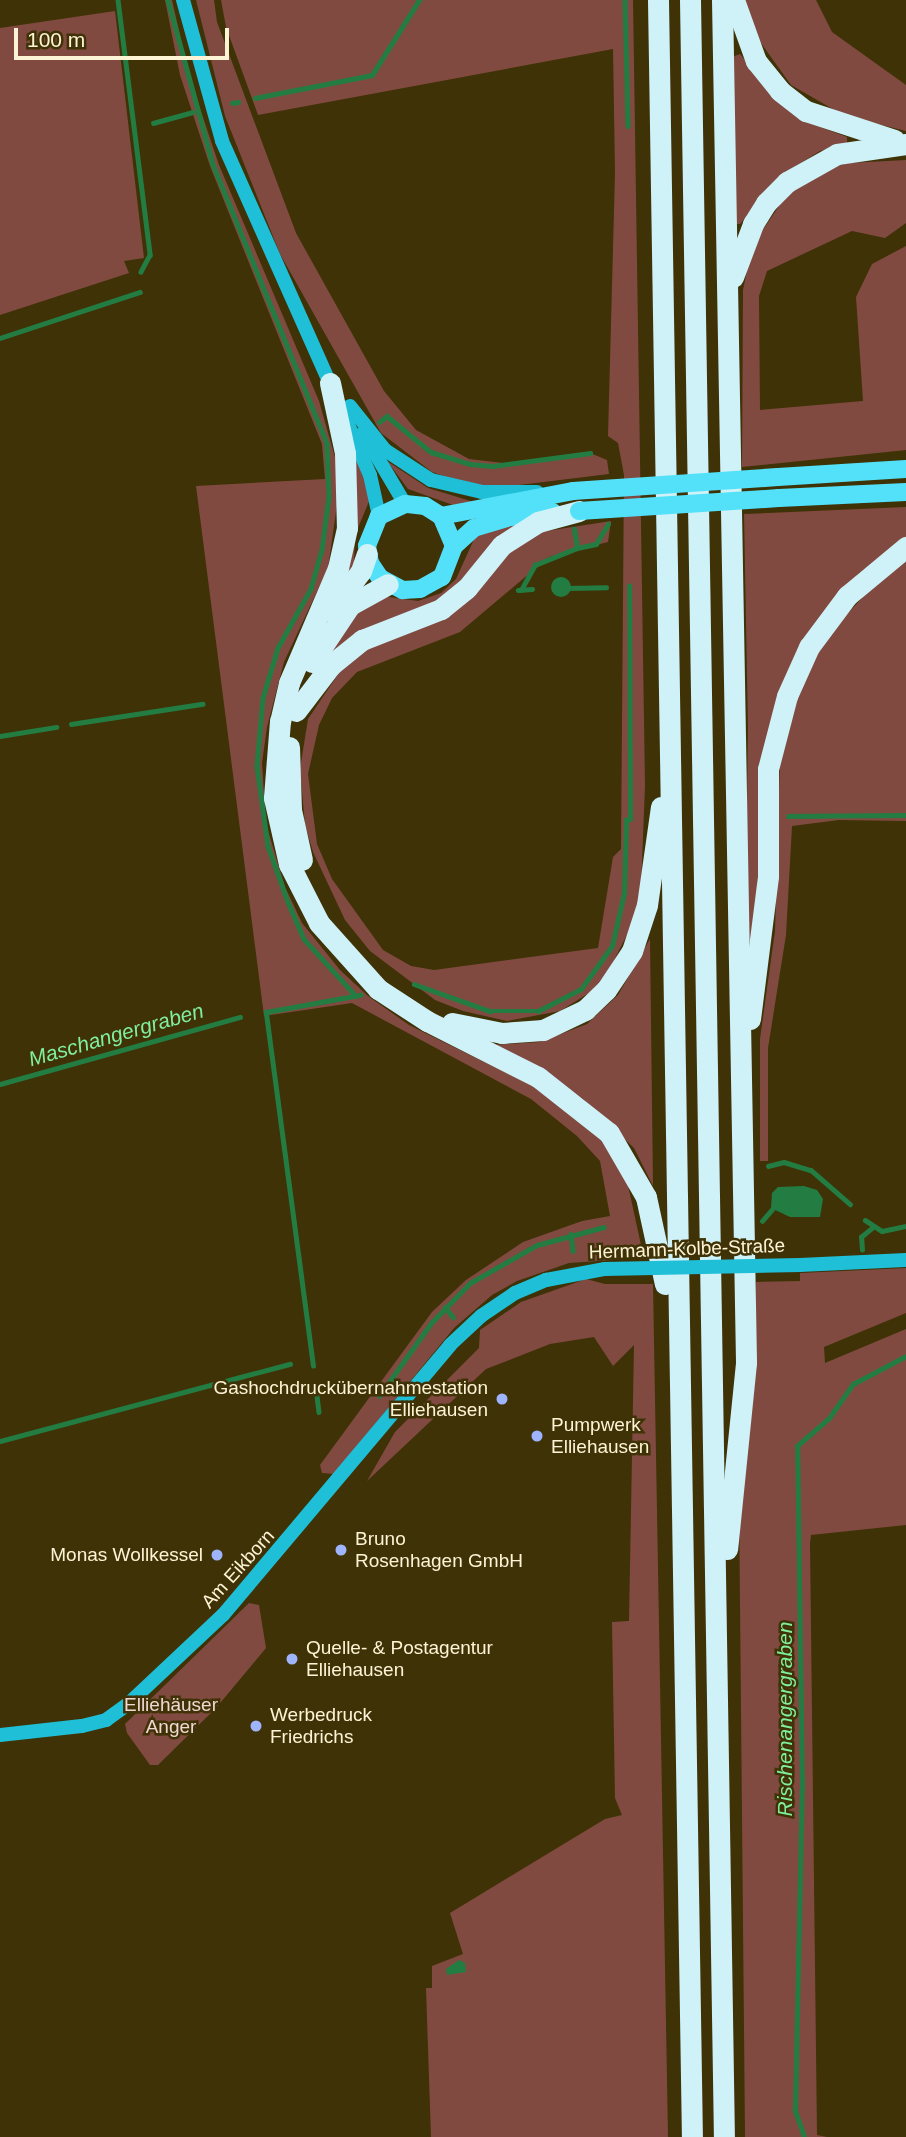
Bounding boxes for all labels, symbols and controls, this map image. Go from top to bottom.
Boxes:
scale bar [18,14,233,58]
text: 100 m [27,28,85,51]
water label: Maschangergraben [26,998,206,1072]
street label: Hermann-Kolbe-Straße [588,1234,786,1264]
place label: Gashochdruckübernahmestation Elliehausen [213,1377,488,1421]
marker: Gashochdruckübernahmestation Elliehausen [494,1391,510,1407]
place label: Pumpwerk Elliehausen [551,1414,649,1458]
marker: Pumpwerk Elliehausen [529,1428,545,1444]
street label: Am Eikborn [197,1525,279,1613]
place label: Bruno Rosenhagen GmbH [355,1528,523,1572]
marker: Bruno Rosenhagen GmbH [333,1542,349,1558]
place label: Monas Wollkessel [50,1544,203,1566]
marker: Monas Wollkessel [209,1547,225,1563]
water label: Rischenangergraben [772,1622,798,1816]
place label: Quelle- & Postagentur Elliehausen [306,1637,493,1681]
marker: Quelle- & Postagentur Elliehausen [284,1651,300,1667]
park label: Elliehäuser Anger [124,1694,218,1738]
place label: Werbedruck Friedrichs [270,1704,372,1748]
marker: Werbedruck Friedrichs [248,1718,264,1734]

